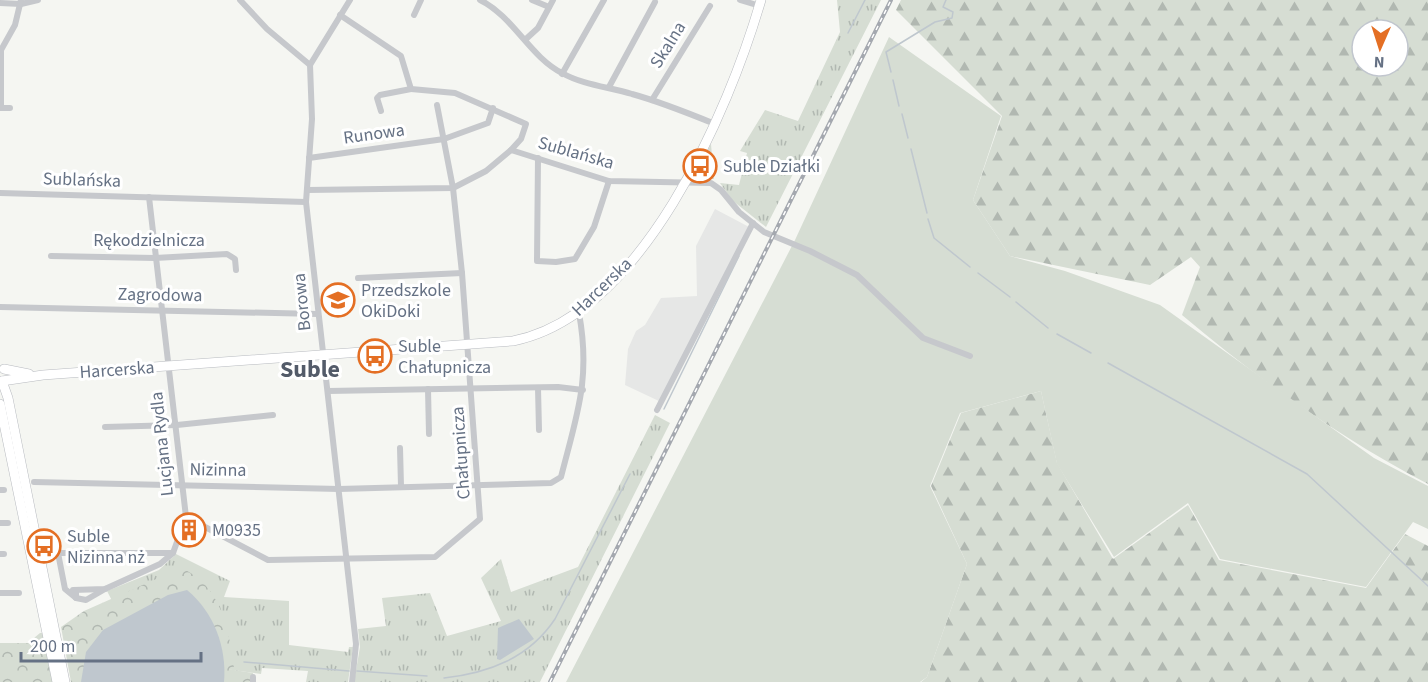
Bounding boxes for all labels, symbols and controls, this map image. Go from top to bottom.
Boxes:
street label: Skalna [644,17,692,73]
north arrow [1350,18,1410,78]
text: N [1373,51,1385,73]
street label: Runowa [342,117,406,151]
street label: Sublańska [535,130,617,176]
bus stop icon: Suble Działki [682,148,718,184]
place label: Suble Działki [723,154,820,179]
street label: Sublańska [42,166,122,194]
street label: Rękodzielnicza [93,228,205,253]
street label: Harcerska [566,252,638,322]
street label: Borowa [287,272,317,332]
place label: Przedszkole OkiDoki [361,278,451,324]
street label: Zagrodowa [117,282,203,308]
school or university icon: Przedszkole OkiDoki [320,282,356,318]
place label: Suble Chałupnicza [398,334,491,380]
bus stop icon: Suble Chałupnicza [357,338,393,374]
district label: Suble [280,352,340,387]
street label: Harcerska [79,355,155,385]
street label: Lucjana Rydla [144,391,180,497]
street label: Chałupnicza [445,406,477,500]
street label: Nizinna [189,457,247,483]
building icon: M0935 [171,512,207,548]
place label: M0935 [212,518,261,543]
place label: Suble Nizinna nż [67,524,145,570]
bus stop icon: Suble Nizinna nż [26,528,62,564]
scale bar [21,625,201,663]
text: 200 m [30,634,75,659]

